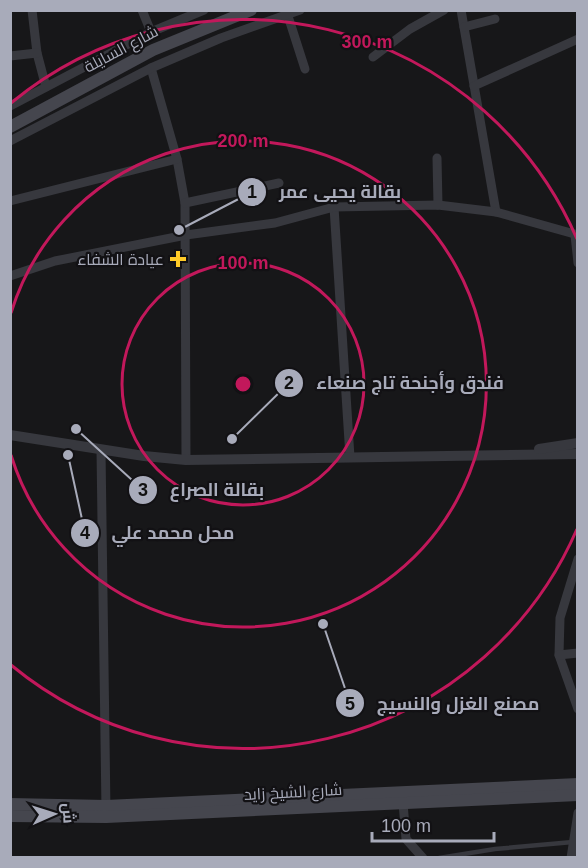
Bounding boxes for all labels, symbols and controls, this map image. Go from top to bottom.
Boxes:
street label: شارع السايلة [81,22,162,78]
text: 300 m [341,32,393,52]
text: 200 m [217,131,269,151]
callout: بقالة يحيى عمر [237,174,413,210]
text: 1 [247,182,257,202]
text: بقالة يحيى عمر [278,182,401,203]
marker: عيادة الشفاء [169,250,187,268]
place label: عيادة الشفاء [77,251,164,269]
text: 100 m [217,253,269,273]
callout: فندق وأجنحة تاج صنعاء [274,365,516,401]
text: فندق وأجنحة تاج صنعاء [316,370,504,395]
text: 2 [284,373,294,393]
centre of rings [233,374,253,394]
callout: بقالة الصراع [128,472,276,508]
text: 3 [138,480,148,500]
text: بقالة الصراع [170,480,264,502]
callout: محل محمد علي [70,515,247,551]
text: 4 [80,523,90,543]
text: محل محمد علي [112,523,234,548]
callout: مصنع الغزل والنسيج [335,685,552,721]
text: 5 [345,694,355,714]
text: مصنع الغزل والنسيج [377,694,539,716]
street label: شارع الشيخ زايد [243,781,343,806]
north arrow [24,784,84,844]
text: ش [58,803,78,824]
scale bar [372,805,494,843]
text: 100 m [381,816,431,836]

